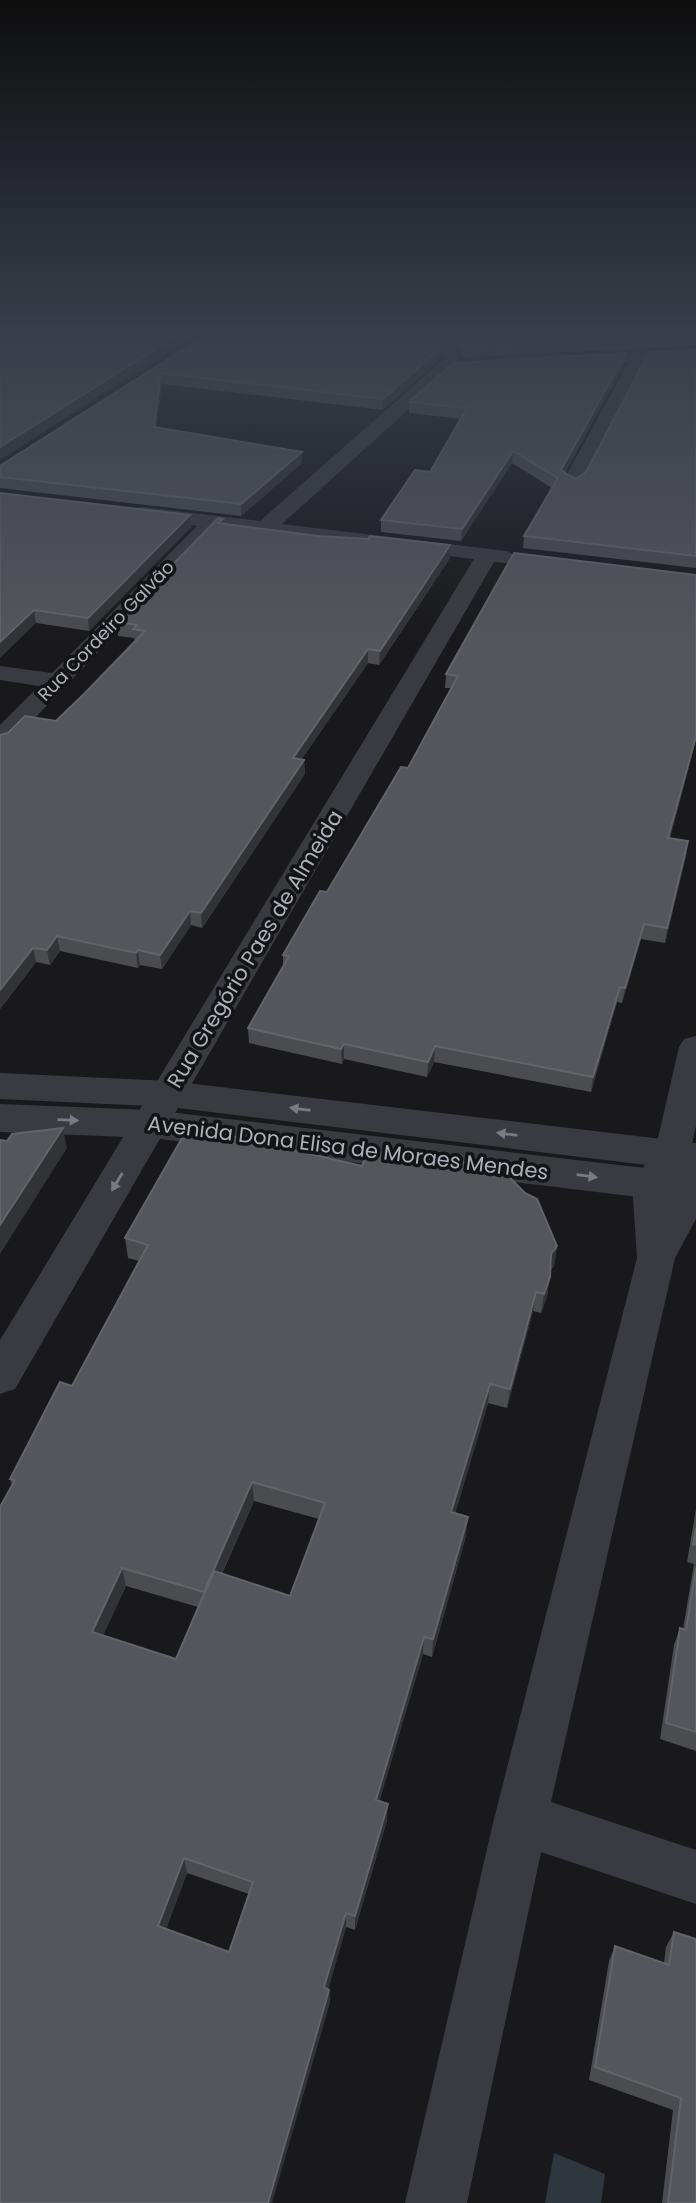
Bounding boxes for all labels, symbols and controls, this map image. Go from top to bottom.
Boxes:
street label: Rua Cordeiro Galvão [32,555,179,707]
street label: Rua Gregório Paes de Almeida [160,804,349,1093]
one-way arrow [289,1103,311,1114]
street label: Avenida Dona Elisa de Moraes Mendes [146,1109,550,1186]
one-way arrow [57,1114,79,1125]
one-way arrow [495,1129,517,1140]
one-way arrow [576,1170,598,1181]
one-way arrow [110,1173,123,1192]

